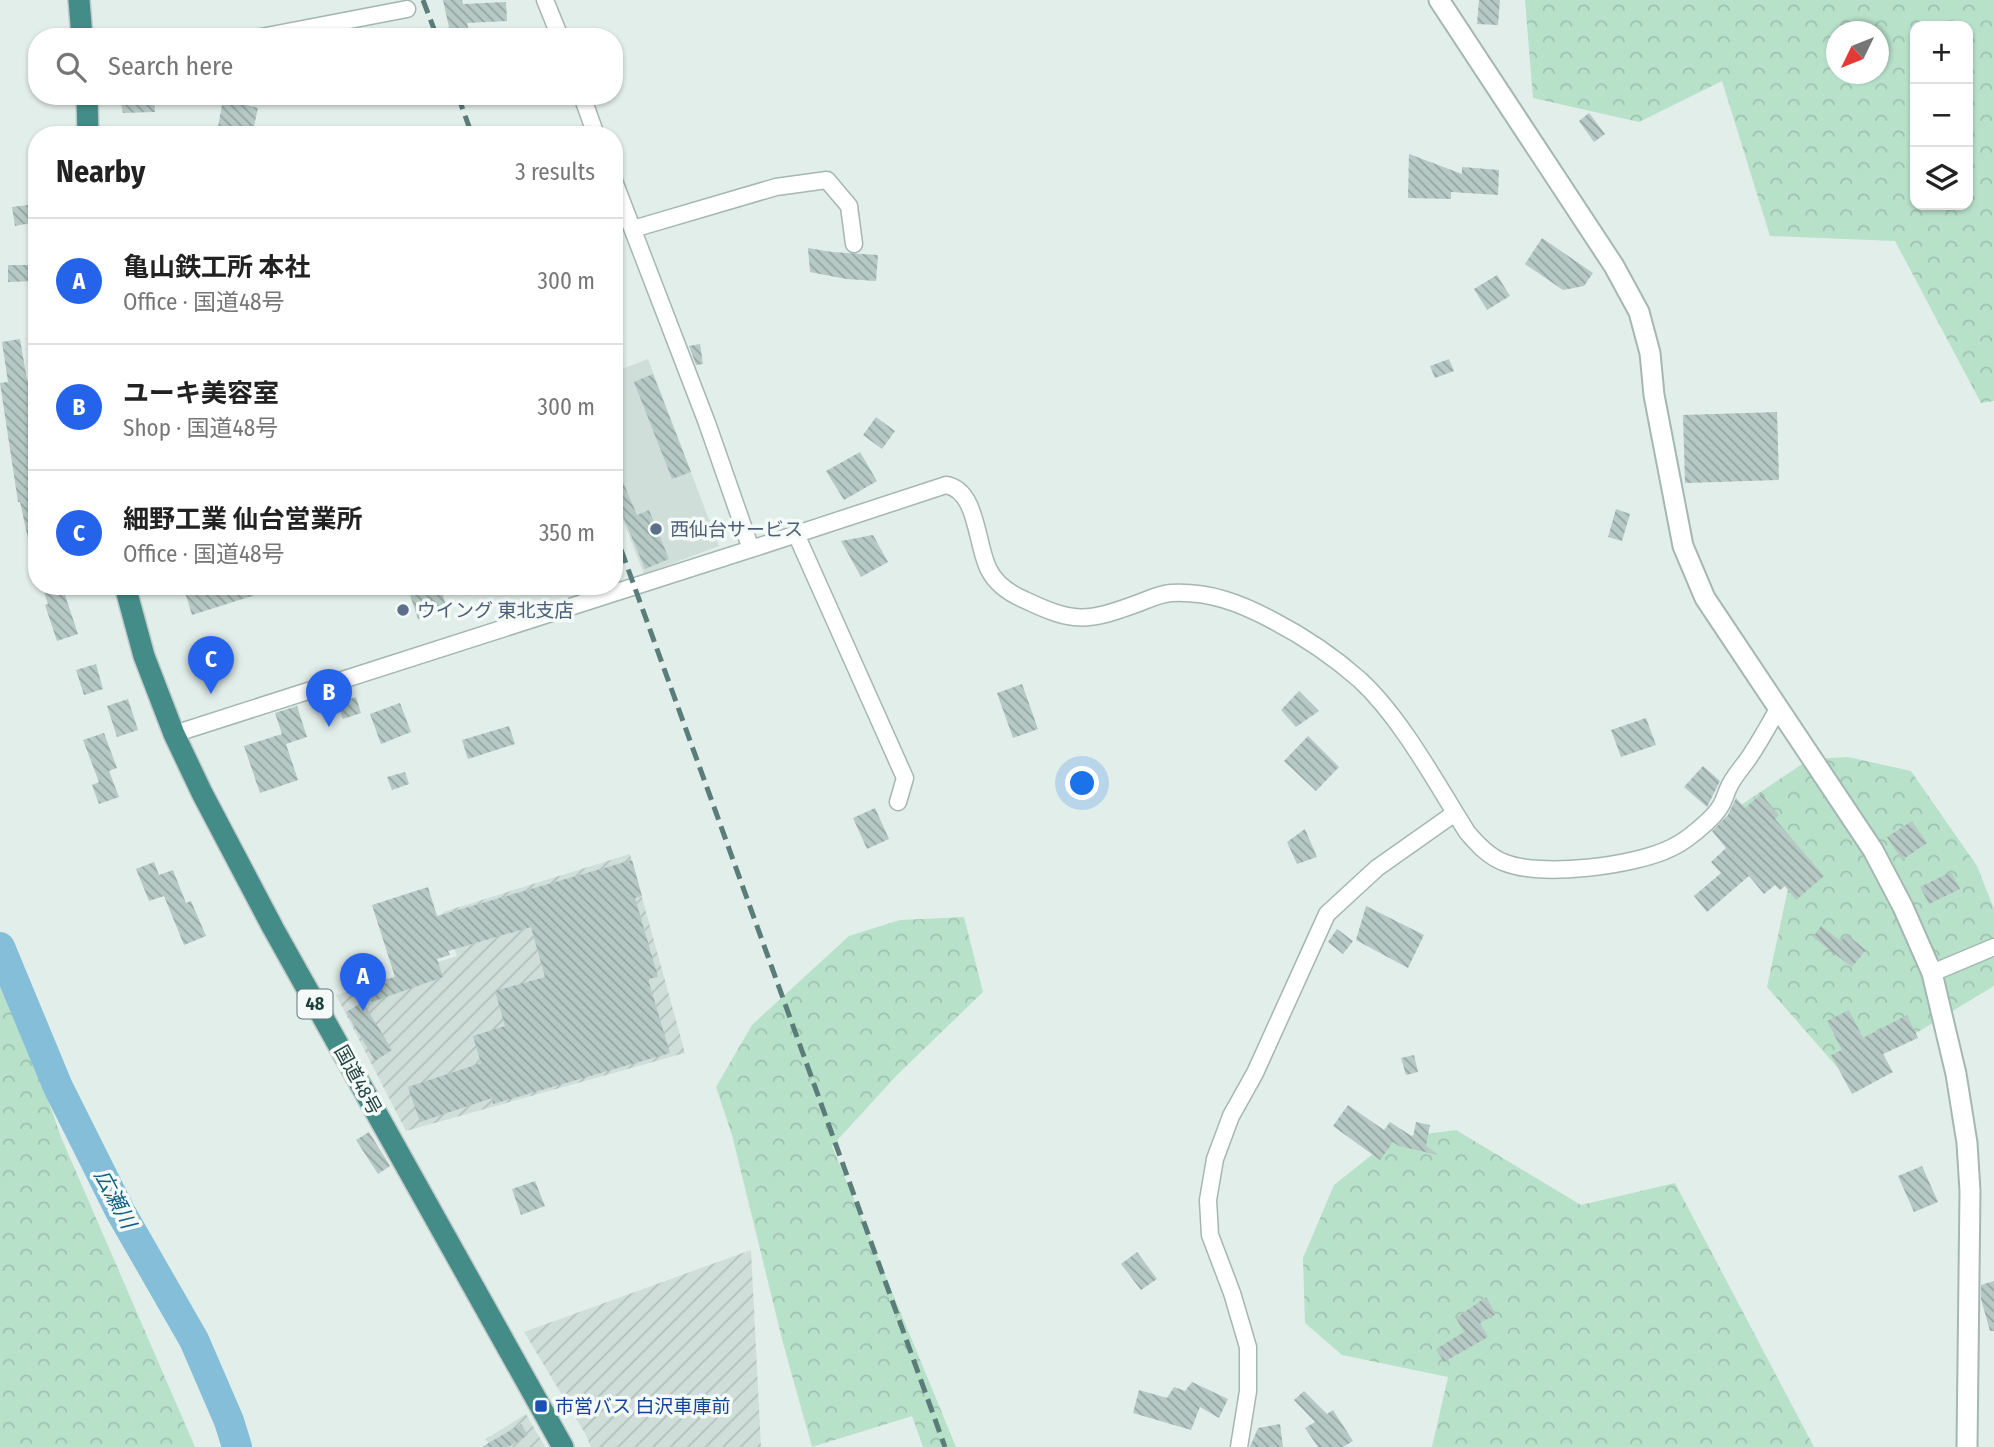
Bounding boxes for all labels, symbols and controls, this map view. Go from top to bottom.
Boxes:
north arrow [1826,21,1889,84]
map controls [1910,21,1973,210]
button: + [1910,21,1973,84]
search box [28,28,623,105]
icon: search [52,48,90,86]
text: Search here [108,51,233,82]
button: − [1910,84,1973,147]
button: layers [1910,147,1973,210]
text: Nearby [56,154,145,190]
text: 3 results [515,158,595,186]
text: 亀山鉄工所 本社 [123,252,310,283]
text: A [73,267,85,295]
text: 300 m [538,267,595,295]
text: Office · 国道48号 [123,288,285,316]
text: ユーキ美容室 [123,378,279,409]
text: B [73,393,85,421]
text: 300 m [538,393,595,421]
text: Shop · 国道48号 [123,414,278,442]
text: 細野工業 仙台営業所 [123,504,362,535]
place label: 西仙台サービス [670,518,803,541]
text: C [73,519,85,547]
text: 350 m [539,519,595,547]
marker: 西仙台サービス [648,521,664,537]
text: Office · 国道48号 [123,540,285,568]
place label: ウイング 東北支店 [417,599,573,622]
marker: ウイング 東北支店 [395,602,411,618]
pin: C [188,636,234,694]
pin: B [306,669,352,727]
your location [1065,766,1099,800]
pin: A [340,953,386,1011]
road number: 48 [298,989,332,1018]
street label: 国道48号 [330,1041,386,1119]
water label: 広瀬川 [89,1165,142,1235]
place label: 市営バス 白沢車庫前 [555,1395,730,1418]
marker: 市営バス 白沢車庫前 [533,1398,549,1414]

